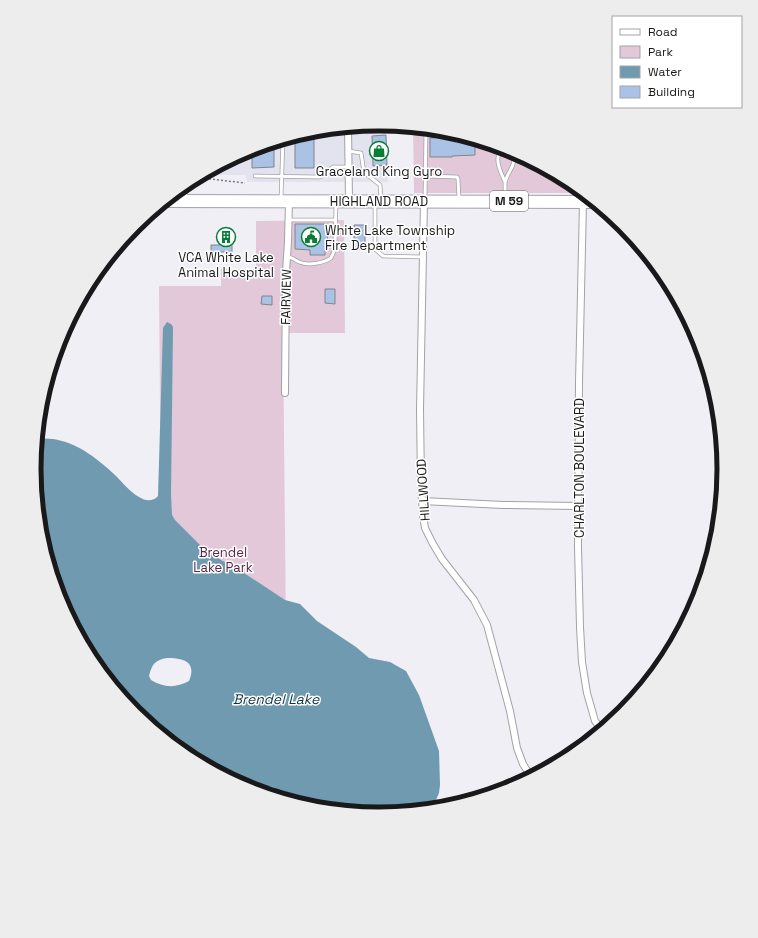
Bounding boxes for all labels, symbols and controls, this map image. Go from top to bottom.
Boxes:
legend [612,16,742,108]
text: Road [648,24,677,40]
text: Park [648,44,673,60]
text: Water [648,64,682,80]
text: Building [648,84,695,100]
shop icon: Graceland King Gyro [368,140,390,162]
place label: Graceland King Gyro [316,163,442,180]
road number: M 59 [490,191,528,211]
street label: HIGHLAND ROAD [330,193,428,210]
place label: White Lake Township Fire Department [325,222,455,254]
building icon: VCA White Lake Animal Hospital [215,226,237,248]
public building icon: White Lake Township Fire Department [300,226,322,248]
place label: VCA White Lake Animal Hospital [178,249,274,281]
street label: FAIRVIEW [277,269,295,325]
street label: CHARLTON BOULEVARD [571,398,588,538]
street label: HILLWOOD [412,458,434,522]
park label: Brendel Lake Park [193,544,253,576]
water label: Brendel Lake [233,690,320,708]

